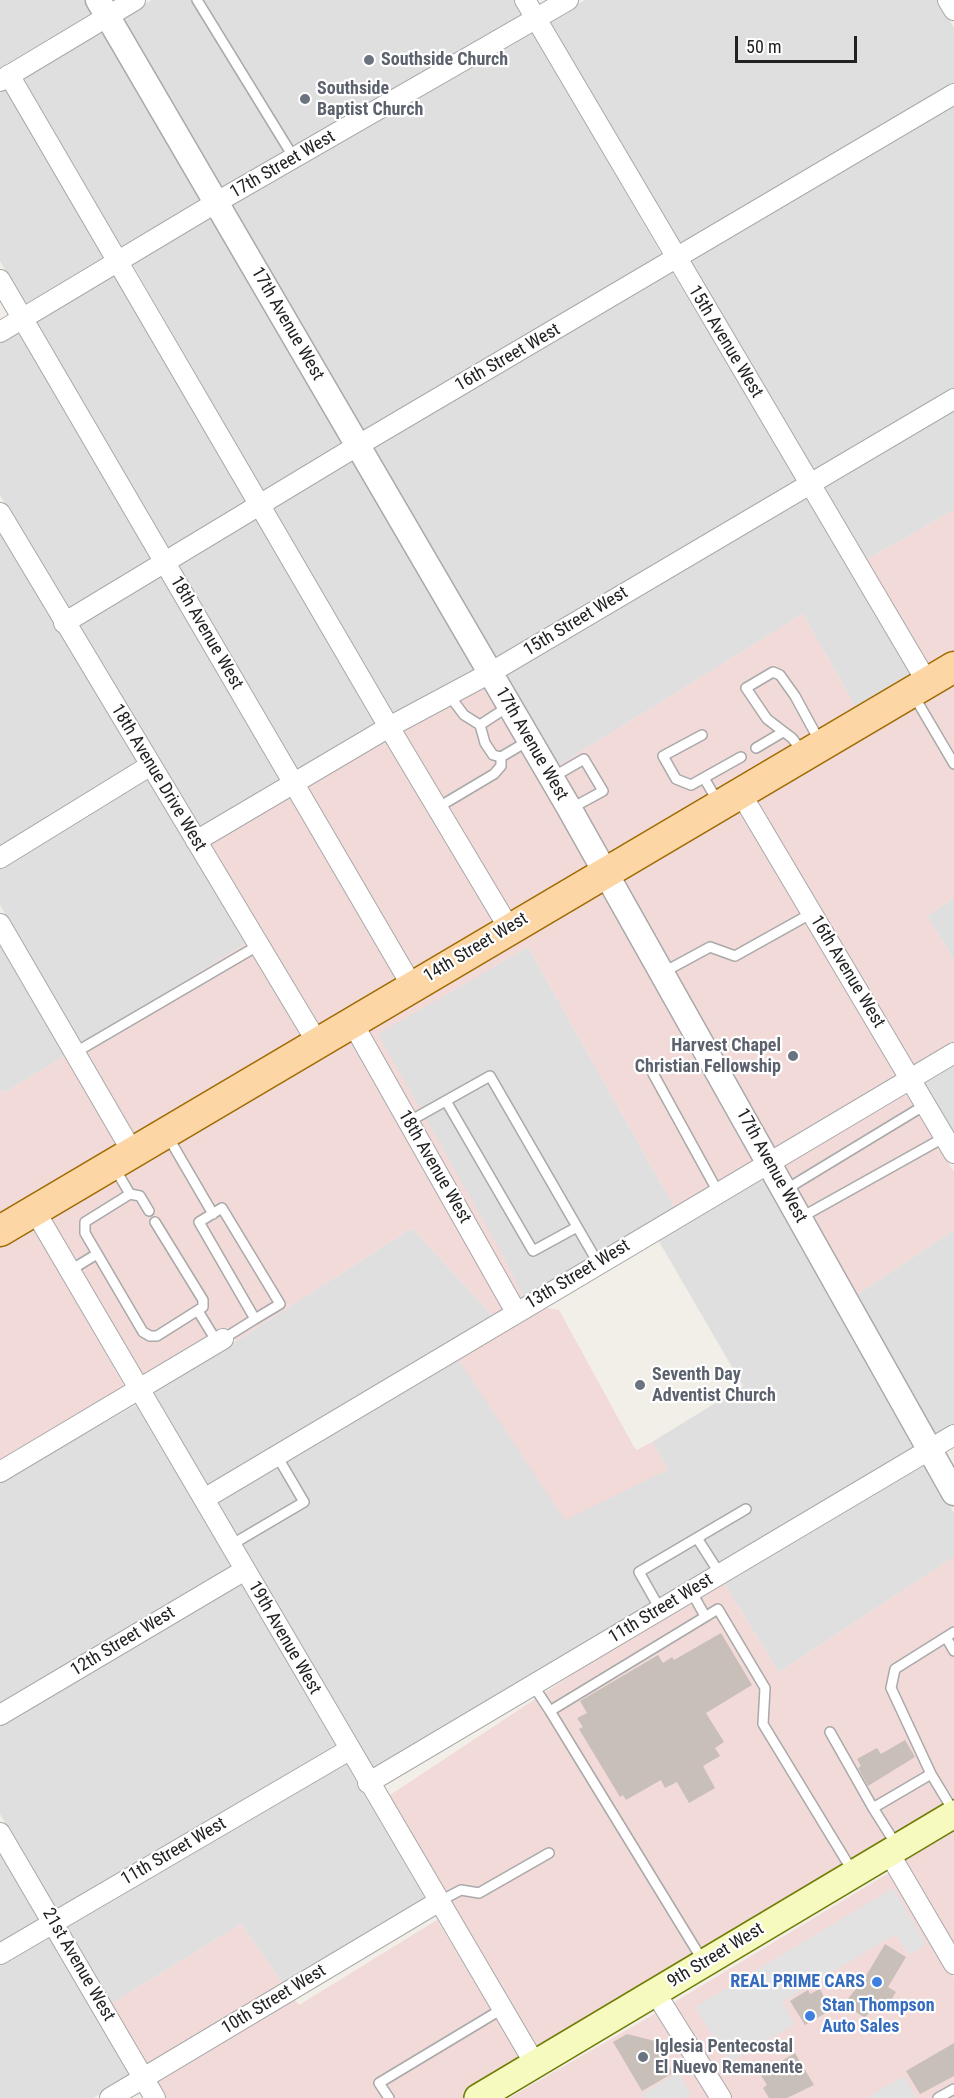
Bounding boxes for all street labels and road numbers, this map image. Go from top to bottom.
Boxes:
street label: 17th Street West [227,126,339,204]
street label: 17th Avenue West [246,263,328,385]
street label: 15th Avenue West [683,282,767,402]
street label: 16th Street West [452,319,564,397]
street label: 18th Avenue West [165,572,247,694]
street label: 15th Street West [520,582,632,662]
street label: 17th Avenue West [490,683,572,805]
street label: 18th Avenue Drive West [106,701,210,855]
street label: 14th Street West [420,908,532,988]
street label: 16th Avenue West [805,912,889,1032]
street label: 17th Avenue West [731,1105,811,1227]
street label: 18th Avenue West [393,1106,475,1228]
street label: 13th Street West [522,1235,634,1315]
street label: 11th Street West [605,1569,717,1649]
street label: 19th Avenue West [243,1577,325,1699]
street label: 12th Street West [67,1602,179,1682]
street label: 11th Street West [118,1813,230,1891]
street label: 21st Avenue West [37,1905,119,2025]
street label: 9th Street West [664,1919,768,1993]
street label: 10th Street West [218,1960,330,2040]

